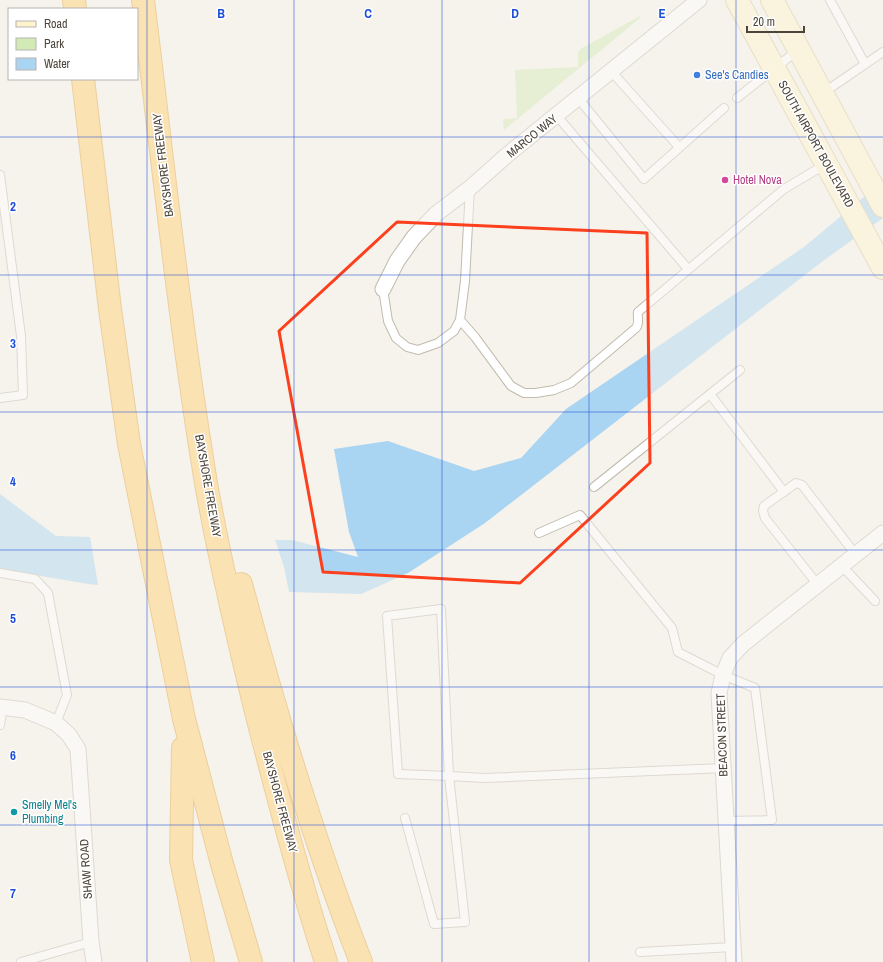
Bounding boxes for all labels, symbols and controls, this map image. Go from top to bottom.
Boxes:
text: B [217,5,225,22]
text: C [364,5,372,22]
text: D [511,5,519,22]
text: E [658,5,666,22]
legend [8,8,138,80]
scale bar [747,8,804,34]
text: 20 m [753,14,775,30]
text: Road [44,16,68,32]
text: Park [44,36,64,52]
text: Water [44,56,71,72]
place label: See's Candies [705,67,769,83]
marker: See's Candies [692,70,702,80]
street label: SOUTH AIRPORT BOULEVARD [774,78,858,210]
street label: MARCO WAY [503,110,561,161]
street label: BAYSHORE FREEWAY [149,112,177,218]
place label: Hotel Nova [733,172,782,188]
marker: Hotel Nova [720,175,730,185]
text: 2 [10,198,16,215]
text: 3 [10,335,16,352]
street label: BAYSHORE FREEWAY [191,433,225,539]
text: 4 [10,473,16,490]
text: 5 [10,610,16,627]
street label: BEACON STREET [713,693,731,777]
text: 6 [10,747,16,764]
street label: BAYSHORE FREEWAY [259,750,301,855]
place label: Smelly Mel's Plumbing [22,797,77,827]
marker: Smelly Mel's Plumbing [9,807,19,817]
street label: SHAW ROAD [76,838,96,900]
text: 7 [10,885,16,902]

